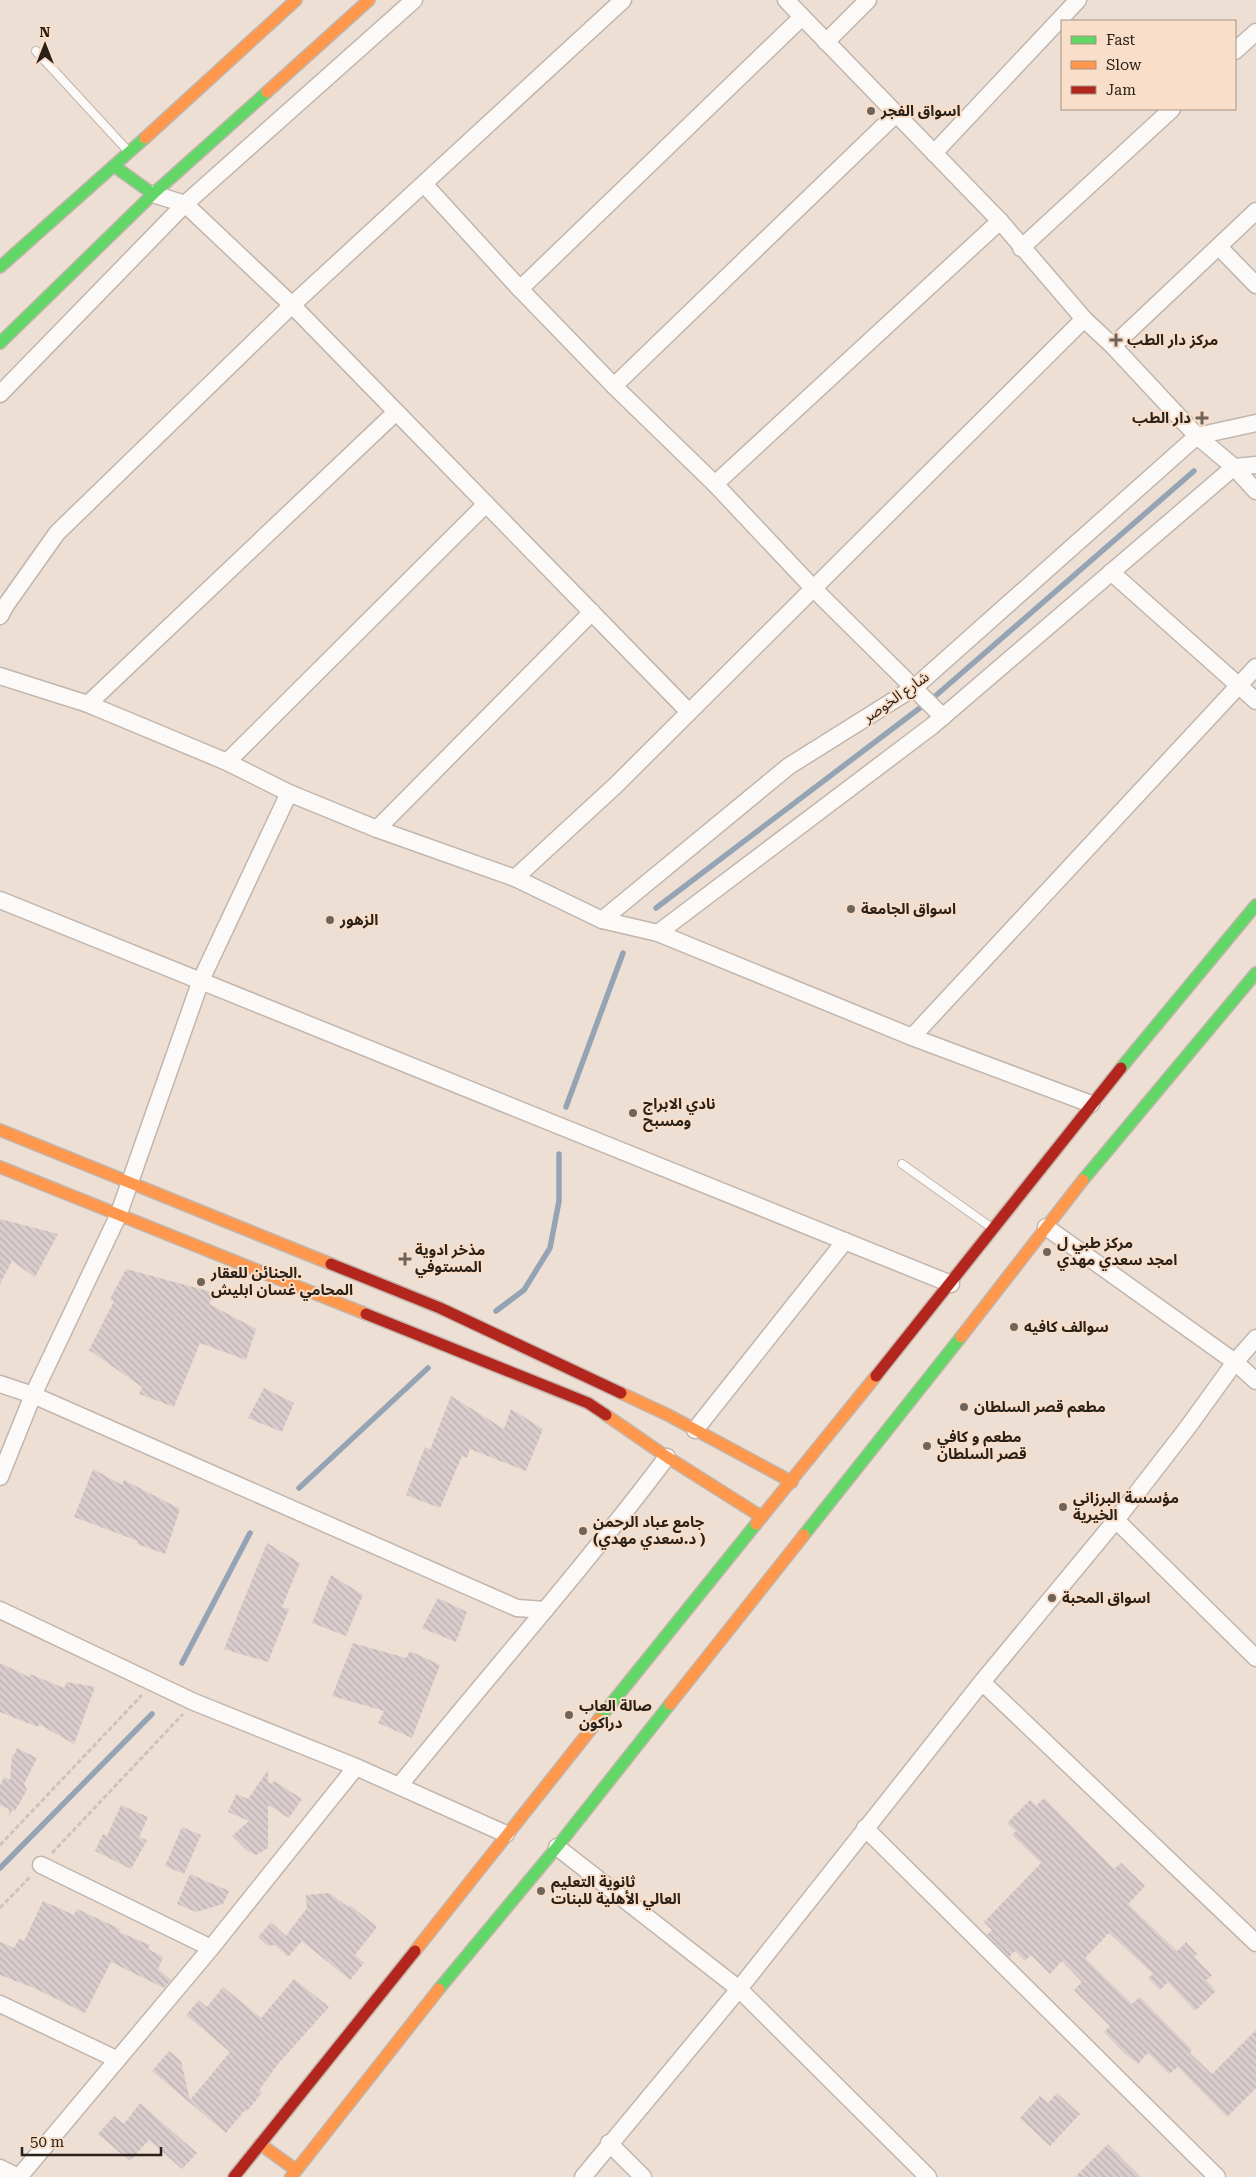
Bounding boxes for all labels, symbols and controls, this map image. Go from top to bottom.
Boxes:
north arrow [20,20,70,70]
legend [1061,20,1236,110]
text: N [40,24,51,40]
text: Fast [1106,31,1136,49]
text: Slow [1106,56,1142,74]
text: Jam [1106,81,1136,99]
place label: اسواق الفجر [880,102,961,120]
marker: اسواق الفجر [865,105,877,117]
place label: مركز دار الطب [1127,331,1218,349]
marker: مركز دار الطب [1109,333,1123,347]
place label: دار الطب [1132,409,1191,427]
marker: دار الطب [1195,411,1209,425]
street label: شارع الخوصر [859,668,934,729]
place label: اسواق الجامعة [861,900,956,918]
marker: اسواق الجامعة [845,903,857,915]
place label: الزهور [339,911,378,929]
marker: الزهور [324,914,336,926]
place label: نادي الابراج ومسبح [643,1095,716,1132]
marker: نادي الابراج ومسبح [627,1107,639,1119]
place label: مركز طبي ل امجد سعدي مهدي [1057,1234,1177,1271]
place label: مذخر ادویة المستوفي [415,1241,485,1278]
marker: مركز طبي ل امجد سعدي مهدي [1041,1246,1053,1258]
marker: مذخر ادویة المستوفي [399,1253,411,1265]
place label: الجنائن للعقار. المحامي غسان ابليش [210,1264,353,1301]
marker: الجنائن للعقار. المحامي غسان ابليش [195,1276,207,1288]
place label: سوالف كافيه [1024,1318,1109,1336]
marker: سوالف كافيه [1008,1321,1020,1333]
place label: مطعم قصر السلطان [974,1398,1106,1418]
marker: مطعم قصر السلطان [958,1401,970,1413]
place label: مطعم و كافي قصر السلطان [937,1428,1027,1463]
marker: مطعم و كافي قصر السلطان [921,1440,933,1452]
place label: مؤسسة البرزاني الخيرية [1073,1489,1179,1524]
marker: مؤسسة البرزاني الخيرية [1057,1501,1069,1513]
place label: جامع عباد الرحمن (د.سعدي مهدي ) [593,1513,705,1550]
marker: جامع عباد الرحمن (د.سعدي مهدي ) [577,1525,589,1537]
place label: اسواق المحبة [1062,1589,1150,1607]
marker: اسواق المحبة [1046,1592,1058,1604]
place label: صالة العاب دراكون [579,1697,652,1732]
marker: صالة العاب دراكون [563,1709,575,1721]
place label: ثانوية التعليم العالي الأهلية للبنات [551,1873,681,1910]
marker: ثانوية التعليم العالي الأهلية للبنات [535,1885,547,1897]
scale bar [22,2124,161,2156]
text: 50 m [30,2133,65,2151]

